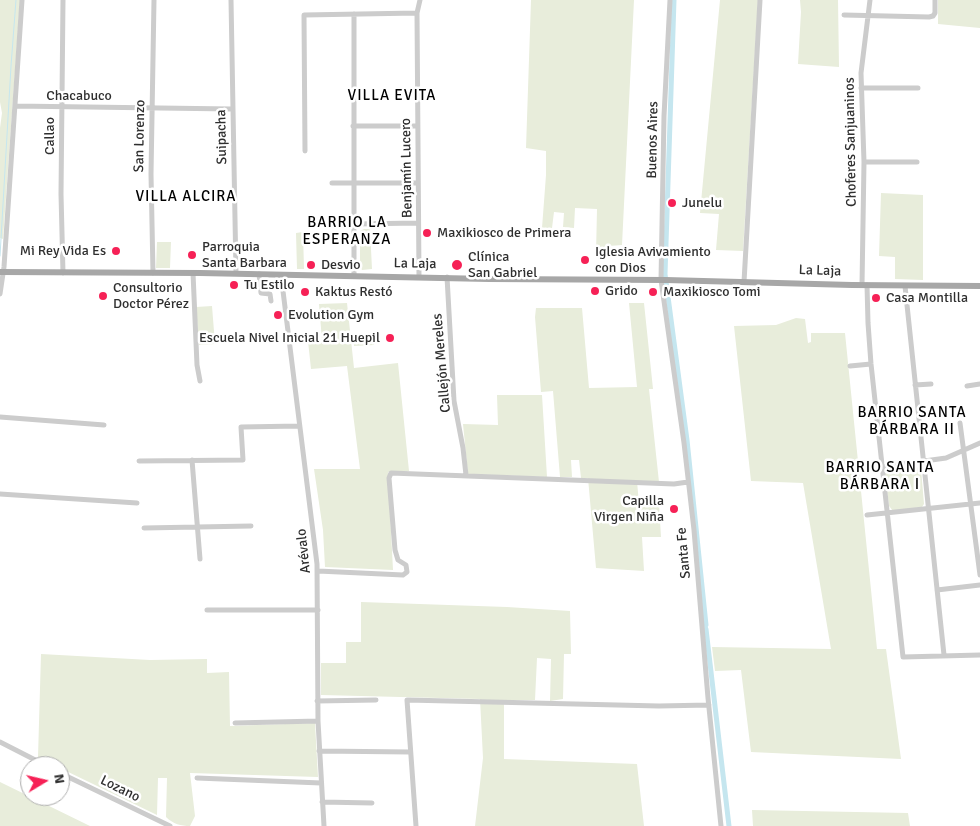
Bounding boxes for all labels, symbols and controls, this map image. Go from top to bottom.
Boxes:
street label: Choferes Sanjuaninos [841,77,861,207]
district label: VILLA EVITA [346,87,438,105]
street label: Chacabuco [46,88,112,104]
street label: San Lorenzo [131,100,149,172]
street label: Buenos Aires [644,101,662,179]
street label: Suipacha [213,109,231,165]
street label: Callao [42,117,58,155]
street label: Benjamín Lucero [398,118,416,218]
district label: VILLA ALCIRA [134,188,238,206]
place label: Junelu [682,195,722,211]
marker: Junelu [666,197,678,209]
district label: BARRIO LA ESPERANZA [301,214,393,249]
place label: Maxikiosco de Primera [437,225,571,241]
marker: Maxikiosco de Primera [421,227,433,239]
place label: Parroquia Santa Barbara [202,239,287,272]
place label: Mi Rey Vida Es [20,243,106,259]
place label: Iglesia Avivamiento con Dios [595,244,711,276]
marker: Mi Rey Vida Es [110,245,122,257]
marker: Parroquia Santa Barbara [186,249,198,261]
place label: Clínica San Gabriel [468,249,537,282]
marker: Iglesia Avivamiento con Dios [579,254,591,266]
street label: La Laja [394,255,436,273]
place label: Desvio [321,257,360,273]
marker: Clínica San Gabriel [450,258,464,272]
marker: Desvio [305,259,317,271]
street label: La Laja [798,262,842,280]
place label: Tu Estilo [244,277,295,293]
marker: Tu Estilo [228,279,240,291]
place label: Consultorio Doctor Pérez [113,280,189,312]
place label: Grido [605,283,638,299]
place label: Kaktus Restó [315,284,393,300]
place label: Maxikiosco Tomi [663,284,761,300]
marker: Grido [589,285,601,297]
marker: Kaktus Restó [299,286,311,298]
marker: Maxikiosco Tomi [647,286,659,298]
marker: Consultorio Doctor Pérez [97,290,109,302]
place label: Casa Montilla [886,290,968,306]
marker: Casa Montilla [870,292,882,304]
place label: Evolution Gym [288,307,374,323]
marker: Evolution Gym [272,309,284,321]
street label: Callejón Mereles [429,313,455,413]
place label: Escuela Nivel Inicial 21 Huepil [199,330,380,346]
marker: Escuela Nivel Inicial 21 Huepil [384,332,396,344]
district label: BARRIO SANTA BÁRBARA II [856,404,968,439]
district label: BARRIO SANTA BÁRBARA I [824,459,936,494]
place label: Capilla Virgen Niña [594,493,664,526]
marker: Capilla Virgen Niña [668,503,680,515]
street label: Santa Fe [673,527,695,579]
street label: Arévalo [293,528,315,574]
north arrow [20,756,70,806]
street label: Lozano [97,772,143,806]
text: N [50,773,68,785]

